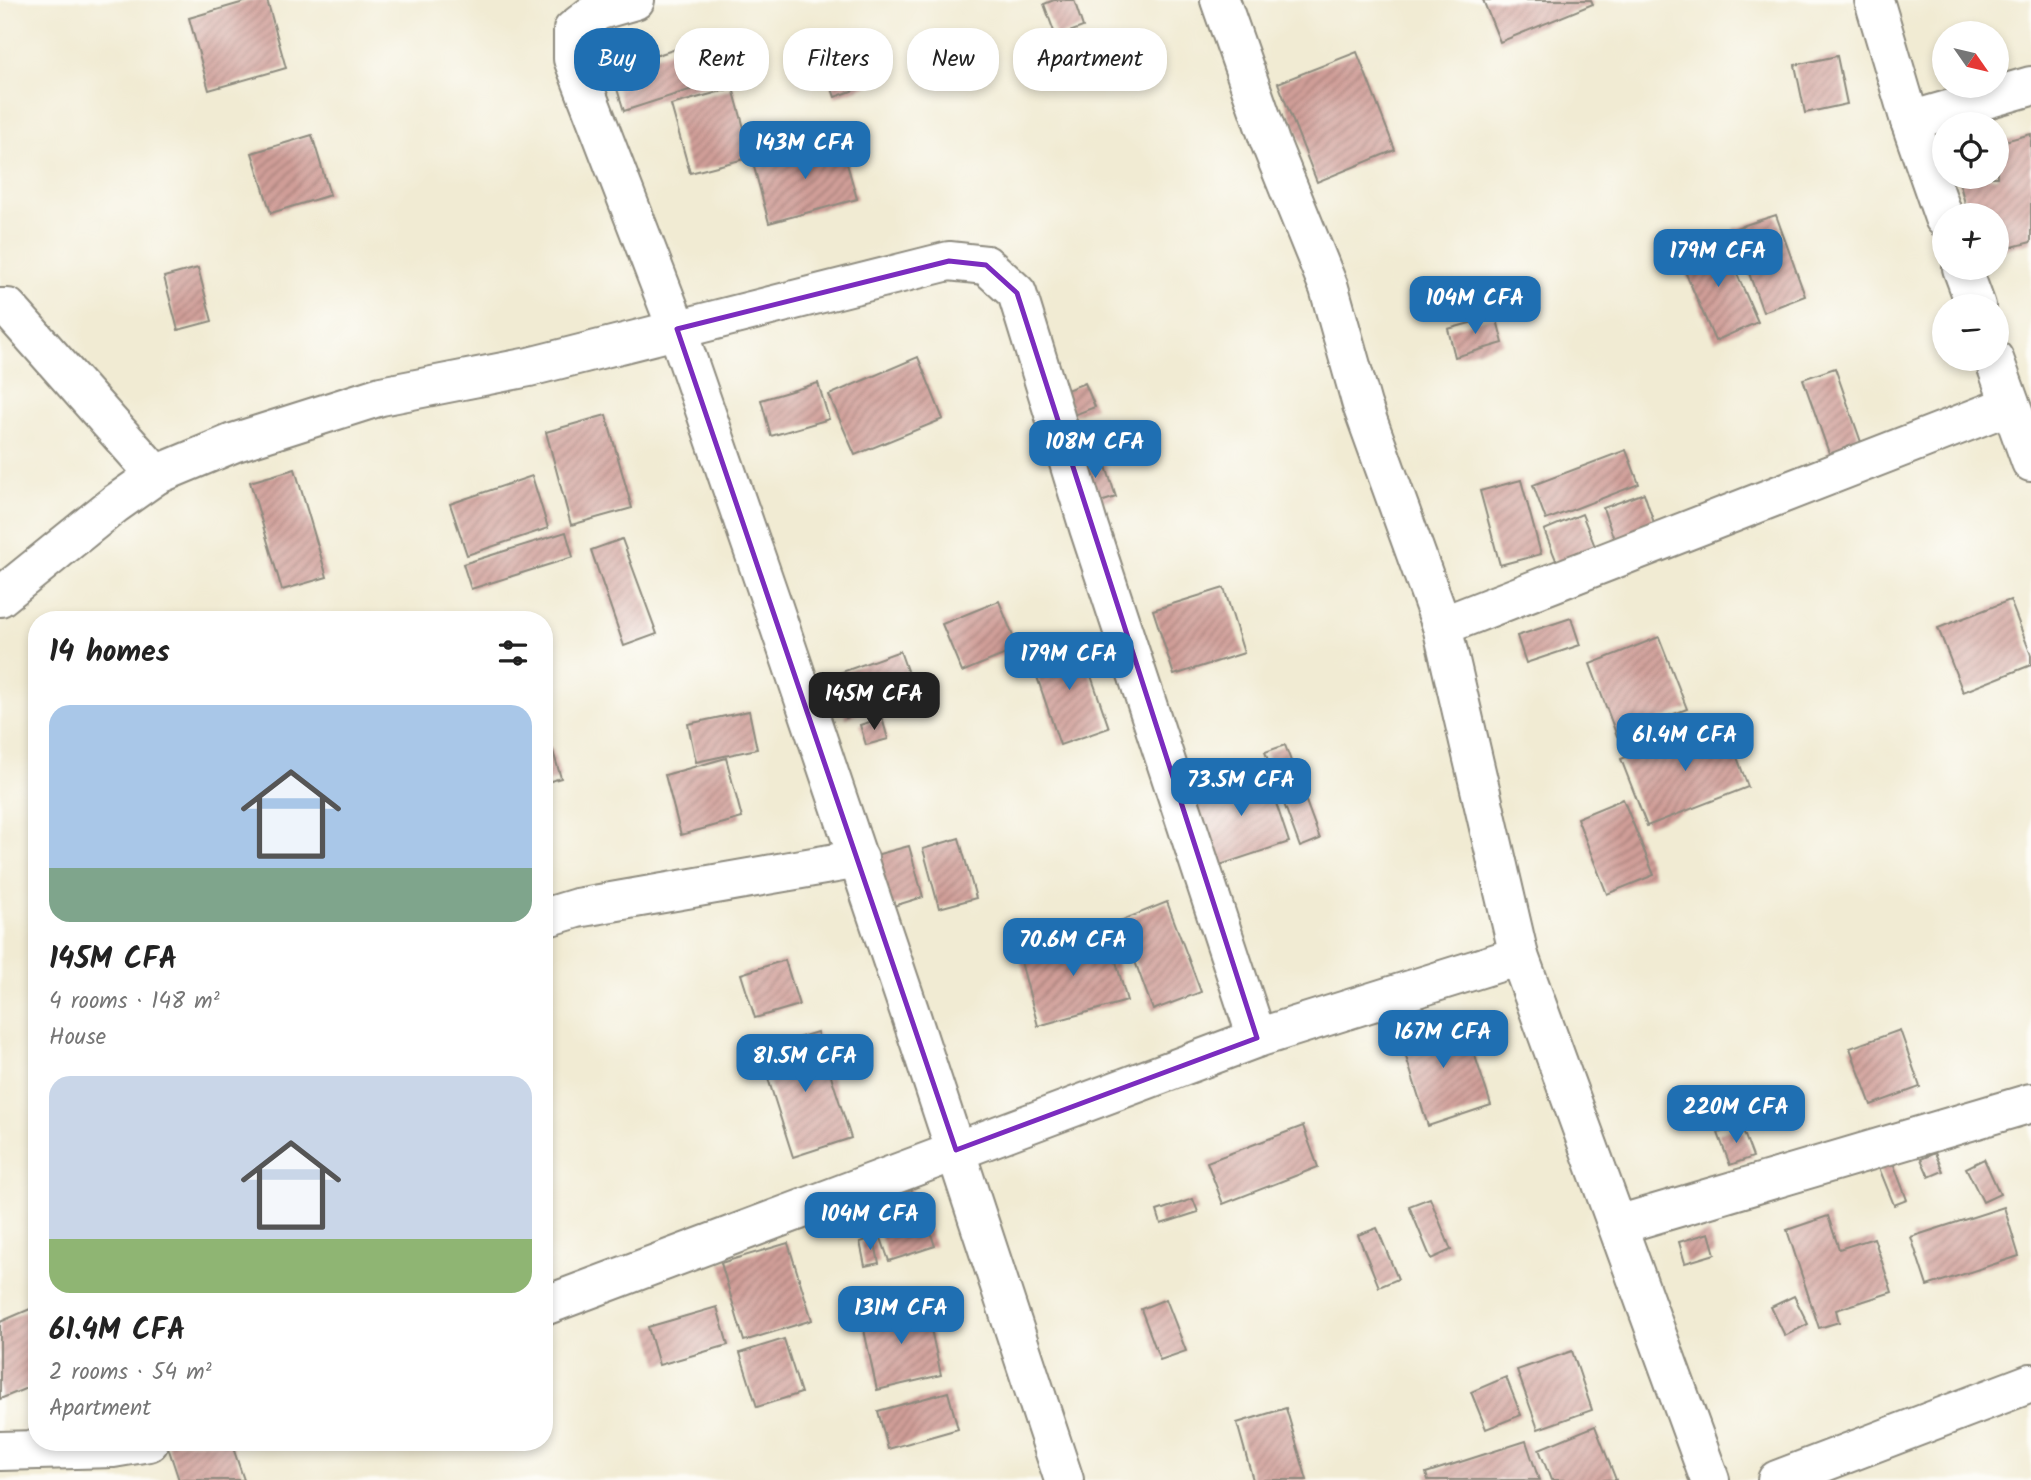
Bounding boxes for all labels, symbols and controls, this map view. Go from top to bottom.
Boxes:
north arrow [1932,21,2009,98]
map controls [1932,21,2009,371]
chip: Buy [574,28,660,91]
chip: Rent [674,28,769,91]
chip: Filters [783,28,893,91]
chip: New [907,28,999,91]
chip: Apartment [1013,28,1167,91]
button: locate [1932,112,2009,189]
pin: 143M CFA [733,122,877,181]
text: 143M CFA [755,126,855,162]
button: + [1932,203,2009,280]
pin: 179M CFA [1646,230,1790,289]
text: 179M CFA [1670,234,1766,270]
pin: 104M CFA [1403,276,1547,336]
text: 104M CFA [1426,281,1524,317]
button: − [1932,294,2009,371]
pin: 108M CFA [1023,420,1167,480]
text: 108M CFA [1045,425,1145,461]
text: 14 homes [49,629,170,677]
pin: 179M CFA [997,632,1141,692]
icon: filters [494,634,532,672]
text: 179M CFA [1021,637,1117,673]
pin: 145M CFA [802,672,946,732]
text: 145M CFA [825,677,923,713]
pin: 61.4M CFA [1605,714,1765,773]
text: 61.4M CFA [1633,718,1737,754]
icon: home [228,751,354,877]
pin: 73.5M CFA [1161,758,1321,818]
text: 73.5M CFA [1187,763,1295,799]
pin: 70.6M CFA [993,918,1153,978]
text: 70.6M CFA [1019,923,1127,959]
text: 145M CFA [49,936,178,984]
text: 4 rooms · 148 m² [49,984,220,1020]
pin: 167M CFA [1371,1010,1515,1070]
text: 167M CFA [1394,1015,1492,1051]
text: House [49,1020,106,1056]
pin: 81.5M CFA [725,1034,885,1094]
text: 81.5M CFA [753,1039,858,1075]
pin: 220M CFA [1664,1086,1808,1145]
text: 220M CFA [1683,1090,1789,1126]
icon: home [228,1122,354,1248]
pin: 104M CFA [798,1192,942,1252]
text: 104M CFA [821,1197,919,1233]
pin: 131M CFA [829,1286,973,1346]
text: 131M CFA [854,1291,948,1327]
text: 61.4M CFA [49,1307,186,1355]
text: 2 rooms · 54 m² [49,1355,212,1391]
text: Apartment [49,1391,151,1427]

